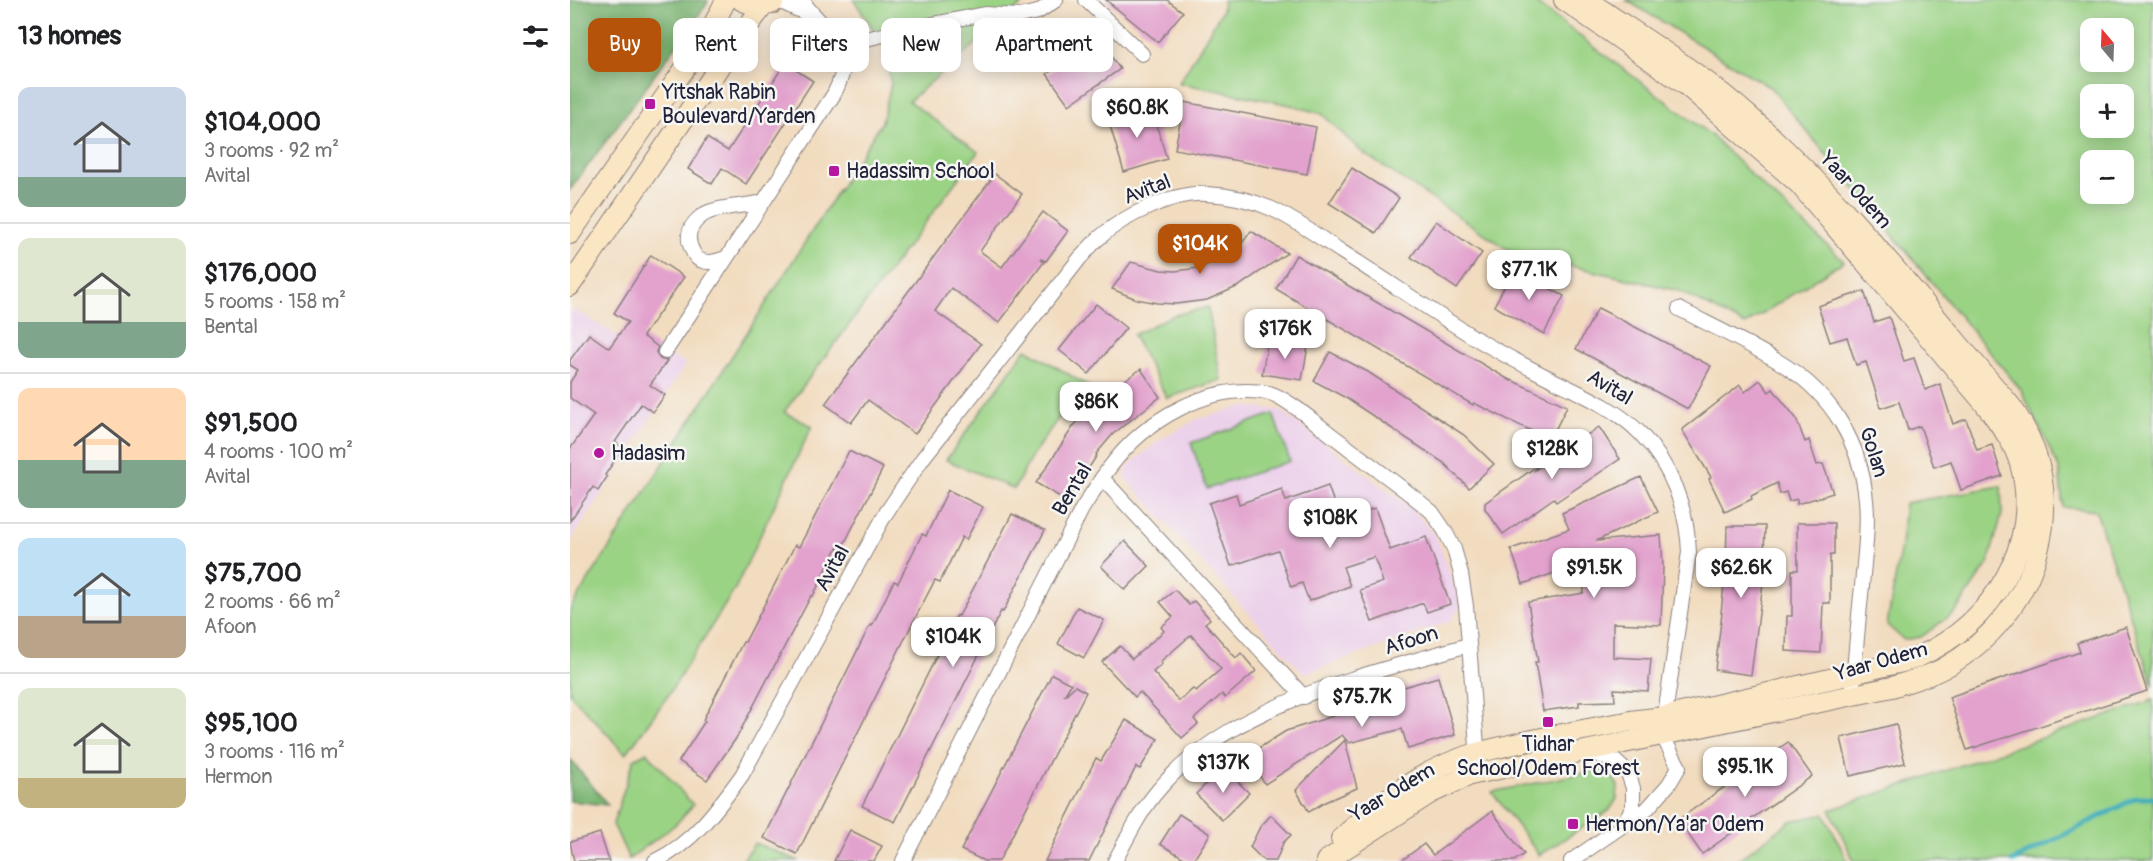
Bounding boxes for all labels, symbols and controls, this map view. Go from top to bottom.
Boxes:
chip: Buy [588,18,661,72]
chip: Rent [673,18,758,72]
chip: Filters [770,18,869,72]
chip: New [881,18,961,72]
chip: Apartment [973,18,1113,72]
north arrow [2080,18,2134,72]
map controls [2080,18,2134,204]
text: 13 homes [18,20,121,52]
icon: filters [519,20,552,53]
place label: Yitshak Rabin Boulevard/Yarden [661,79,816,130]
button: + [2080,84,2134,138]
pin: $60.8K [1088,88,1186,139]
text: $60.8K [1106,95,1168,120]
marker: Yitshak Rabin Boulevard/Yarden [643,97,657,111]
text: $104,000 [204,106,321,138]
icon: home [66,111,138,183]
text: 3 rooms · 92 m² [204,138,339,163]
street label: Yaar Odem [1813,145,1898,235]
button: − [2080,150,2134,204]
place label: Hadassim School [846,158,995,185]
text: Avital [204,163,250,188]
marker: Hadassim School [827,164,841,178]
street label: Avital [1120,168,1175,211]
pin: $104K [1158,224,1242,275]
text: $104K [1172,231,1228,256]
pin: $77.1K [1480,250,1578,301]
text: $176,000 [204,257,317,289]
text: $77.1K [1501,257,1557,282]
icon: home [66,262,138,334]
text: 5 rooms · 158 m² [204,289,346,314]
pin: $176K [1243,309,1327,360]
text: Bental [204,314,258,339]
text: $176K [1259,316,1311,341]
street label: Avital [1582,363,1638,412]
pin: $86K [1060,382,1132,433]
text: $86K [1074,389,1118,414]
text: $91,500 [204,407,298,439]
icon: home [66,412,138,484]
street label: Golan [1853,424,1894,481]
pin: $128K [1510,429,1594,480]
text: $128K [1526,436,1578,461]
text: 4 rooms · 100 m² [204,439,353,464]
place label: Hadasim [611,440,685,467]
marker: Hadasim [592,446,606,460]
street label: Bental [1046,458,1099,521]
text: Avital [204,464,250,489]
pin: $108K [1288,498,1372,549]
text: $108K [1303,505,1357,530]
street label: Avital [809,540,856,596]
pin: $91.5K [1545,548,1643,599]
pin: $62.6K [1692,548,1790,599]
text: $91.5K [1566,555,1622,580]
text: $62.6K [1710,555,1772,580]
text: $75,700 [204,557,302,589]
icon: home [66,562,138,634]
text: 2 rooms · 66 m² [204,589,341,614]
text: Afoon [204,614,257,639]
pin: $104K [911,617,995,668]
street label: Afoon [1381,620,1441,661]
text: $104K [925,624,981,649]
street label: Yaar Odem [1831,635,1931,688]
pin: $75.7K [1313,677,1411,728]
text: $75.7K [1332,684,1392,709]
text: $95,100 [204,707,298,739]
icon: home [66,712,138,784]
marker: Tidhar School/Odem Forest [1541,715,1555,729]
place label: Tidhar School/Odem Forest [1456,731,1640,782]
text: 3 rooms · 116 m² [204,739,345,764]
pin: $137K [1181,743,1265,794]
pin: $95.1K [1696,747,1794,798]
text: $137K [1197,750,1249,775]
text: $95.1K [1717,754,1773,779]
street label: Yaar Odem [1343,756,1440,829]
text: Hermon [204,764,272,789]
place label: Hermon/Ya'ar Odem [1585,811,1764,838]
marker: Hermon/Ya'ar Odem [1566,817,1580,831]

